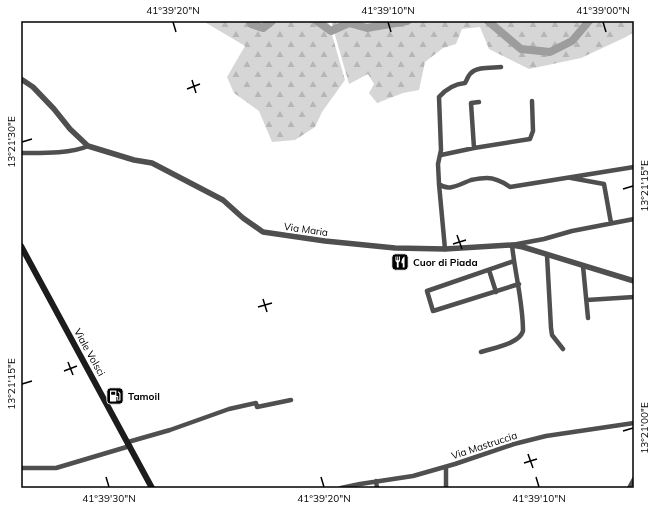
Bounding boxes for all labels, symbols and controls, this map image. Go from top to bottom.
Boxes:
text: 41°39'20"N [146,4,200,17]
text: 41°39'10"N [361,4,415,17]
text: 41°39'00"N [576,4,630,17]
text: 13°21'30"E [5,116,18,168]
text: 13°21'15"E [638,160,651,212]
street label: Via Maria [283,220,329,239]
restaurant icon: Cuor di Piada [390,252,410,272]
place label: Cuor di Piada [413,256,478,269]
street label: Viale Volsci [71,326,108,378]
text: 13°21'15"E [5,358,18,410]
fuel station icon: Tamoil [105,386,125,406]
place label: Tamoil [128,390,160,403]
text: 13°21'00"E [638,402,651,454]
street label: Via Mastruccia [450,429,519,462]
text: 41°39'30"N [82,492,136,505]
text: 41°39'20"N [297,492,351,505]
text: 41°39'10"N [512,492,566,505]

